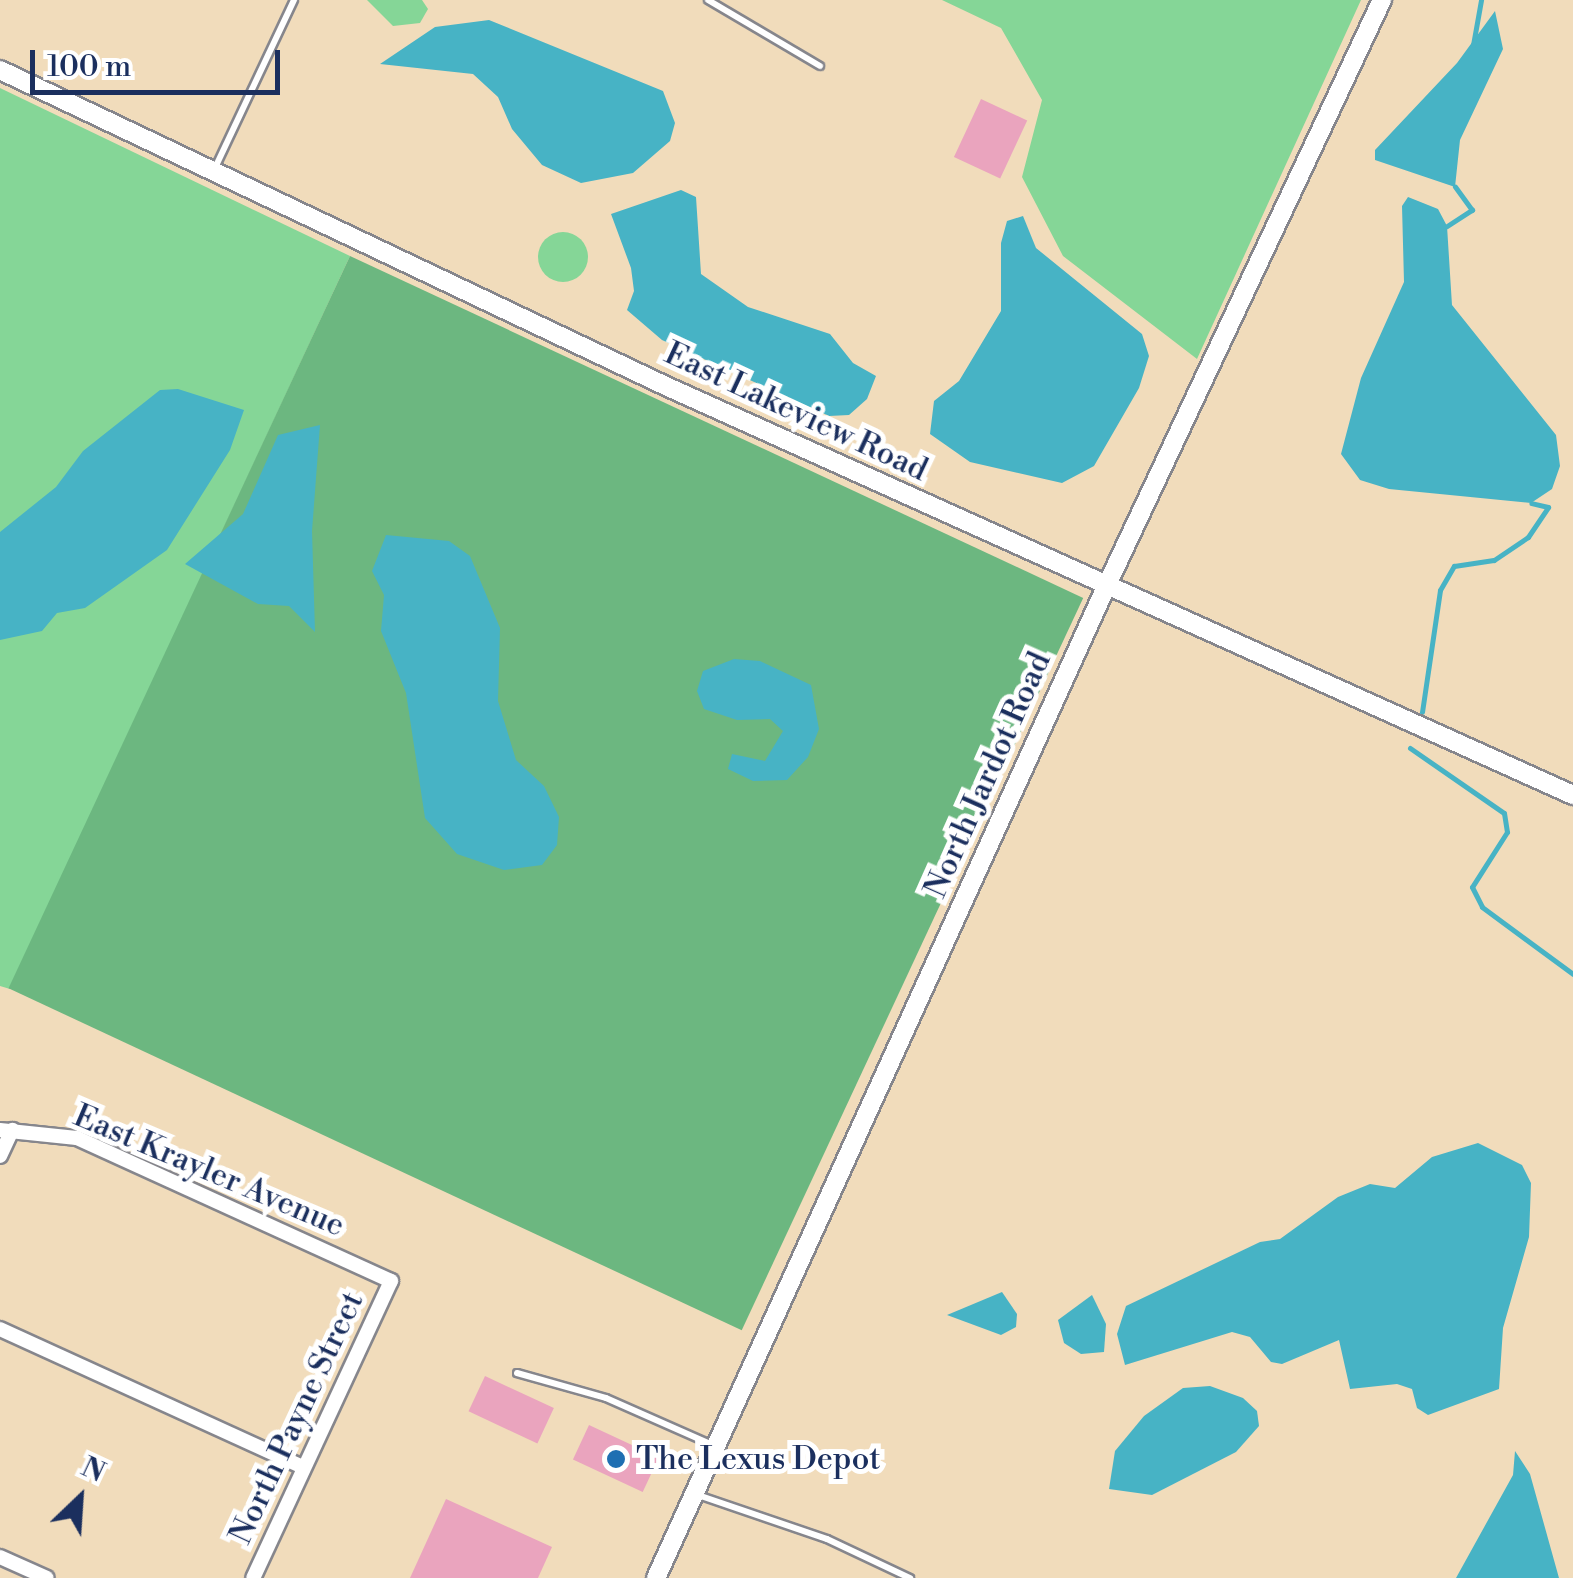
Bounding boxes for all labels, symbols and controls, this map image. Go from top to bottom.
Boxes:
scale bar [35,30,285,92]
text: 100 m [47,48,131,86]
street label: East Lakeview Road [658,334,934,490]
street label: North Jardot Road [917,646,1059,904]
street label: East Krayler Avenue [68,1097,350,1245]
street label: North Payne Street [222,1286,372,1550]
place label: The Lexus Depot [636,1440,881,1478]
north arrow [30,1448,130,1548]
marker: The Lexus Depot [605,1448,627,1470]
text: N [75,1450,110,1491]

